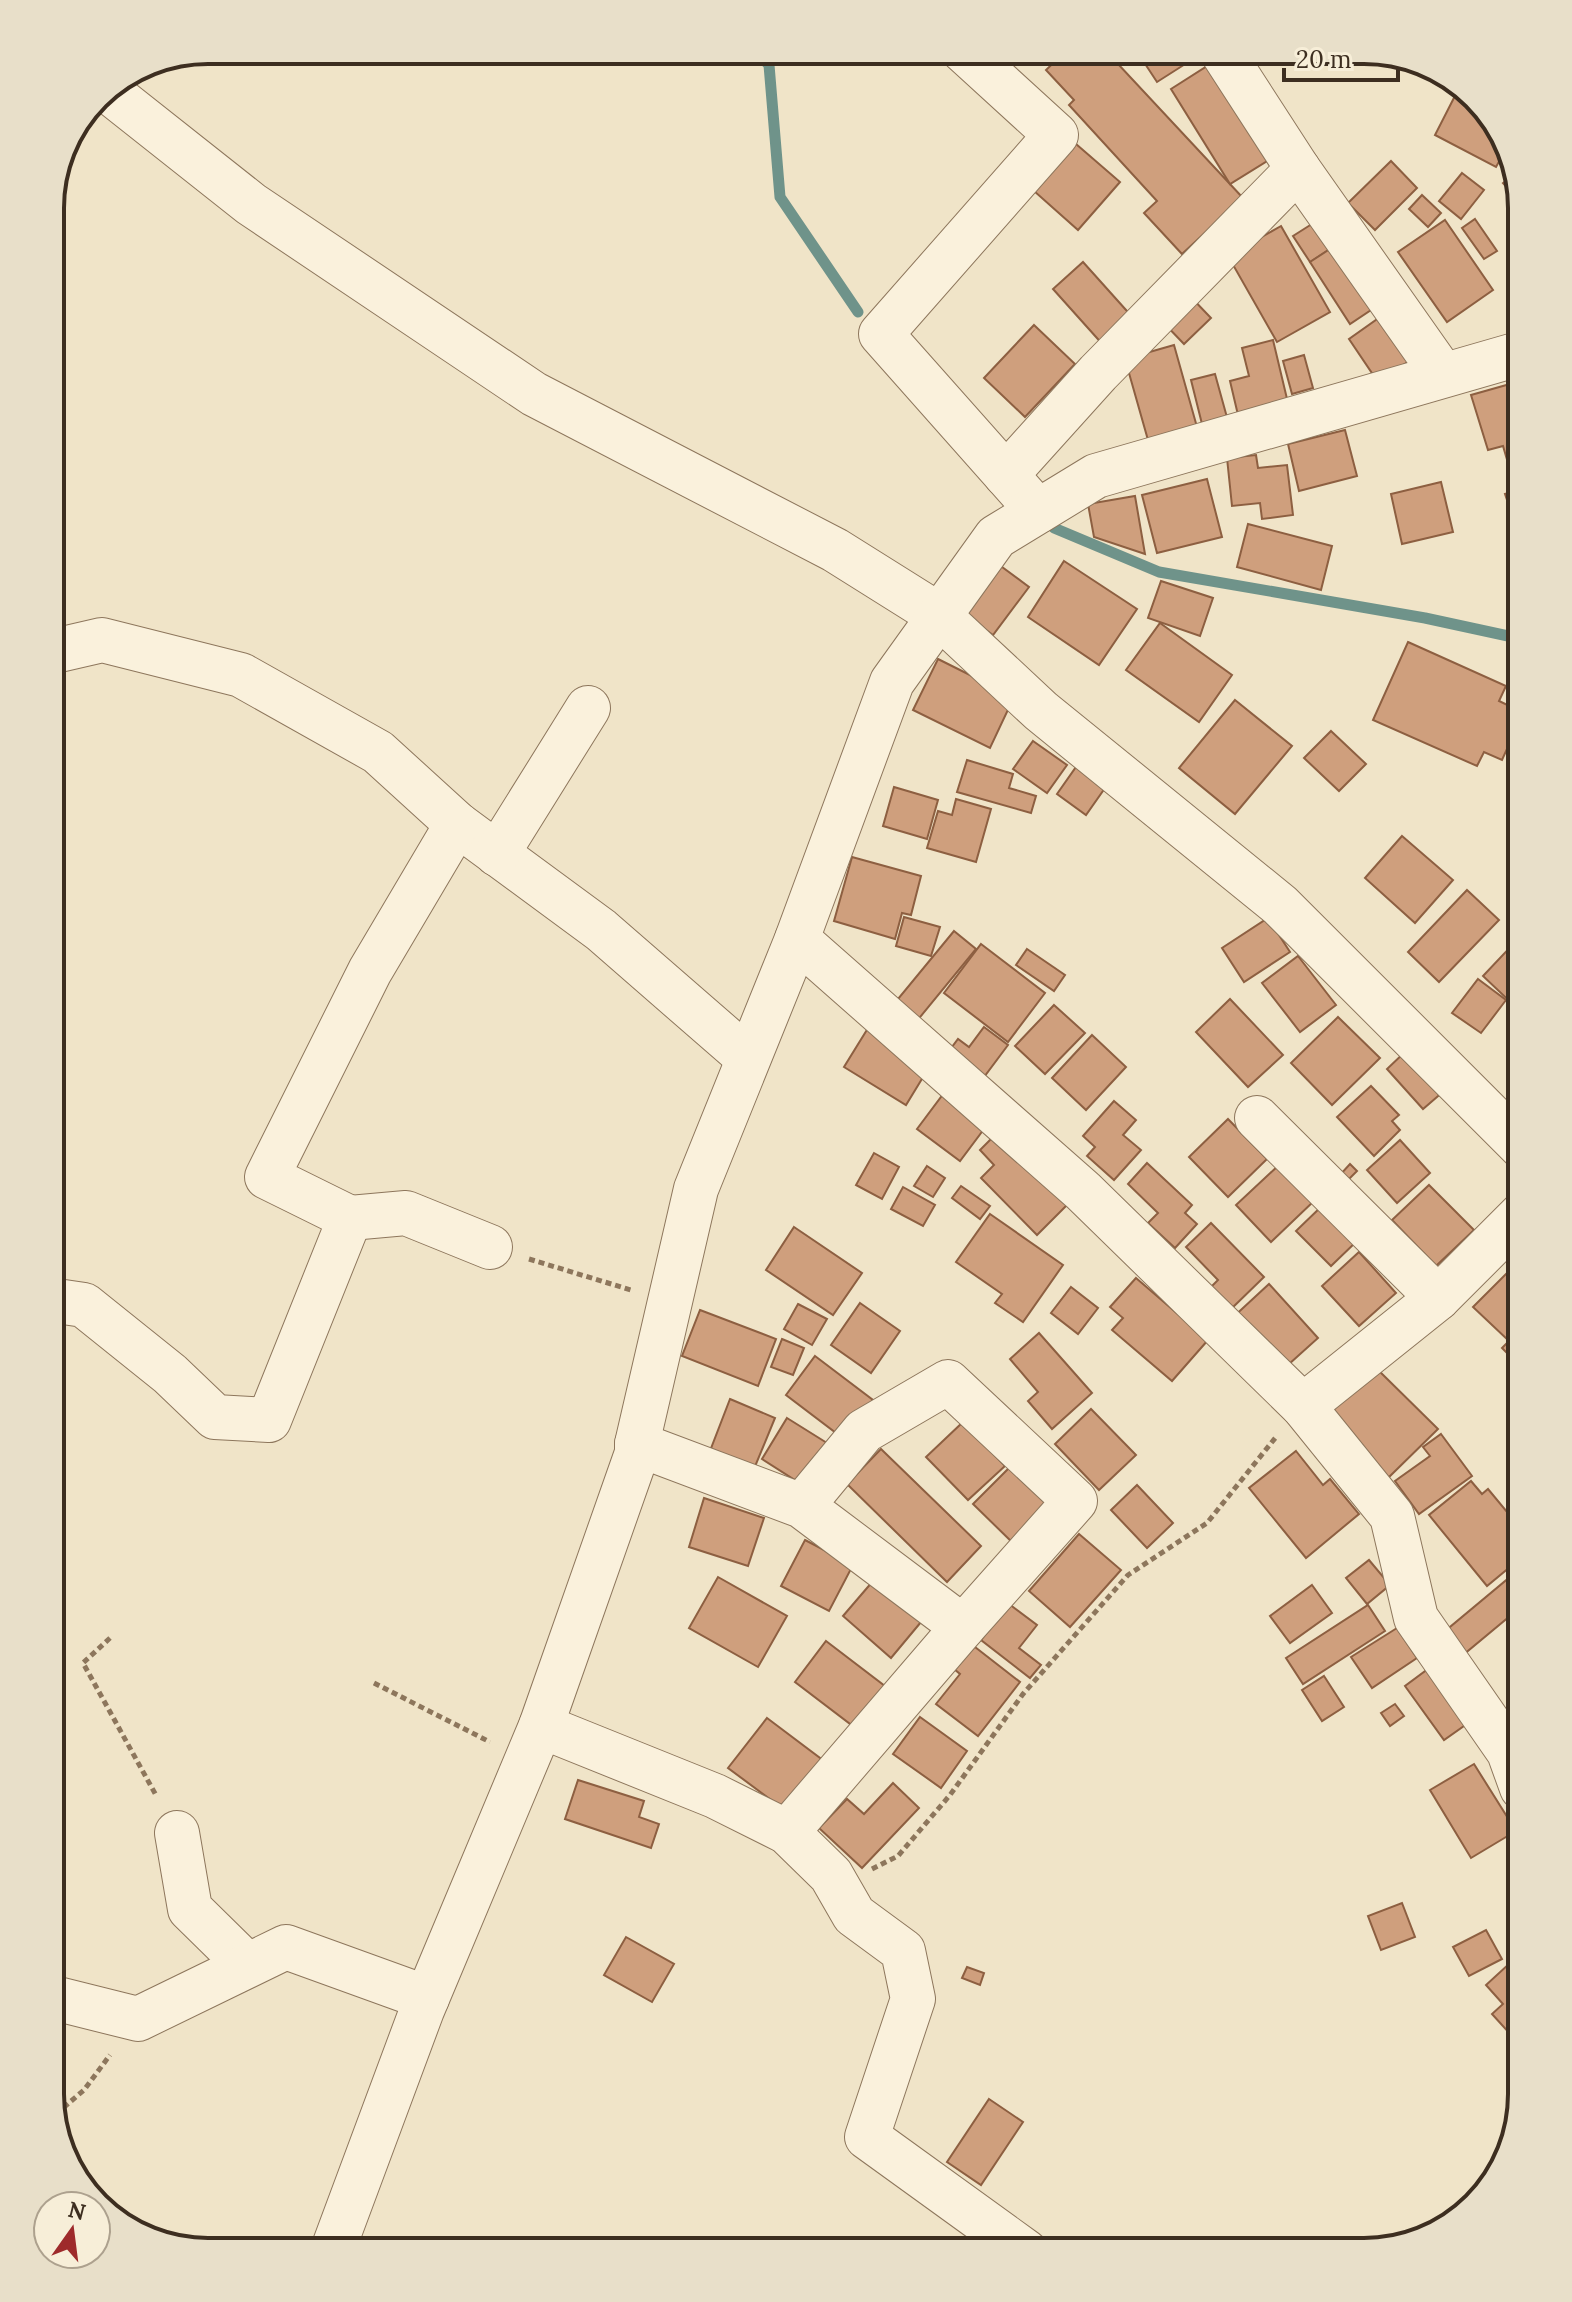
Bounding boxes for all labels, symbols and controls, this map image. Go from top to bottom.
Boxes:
scale bar [1284,32,1398,82]
text: 20 m [1296,44,1352,75]
north arrow [32,2190,112,2270]
text: N [65,2195,88,2226]

